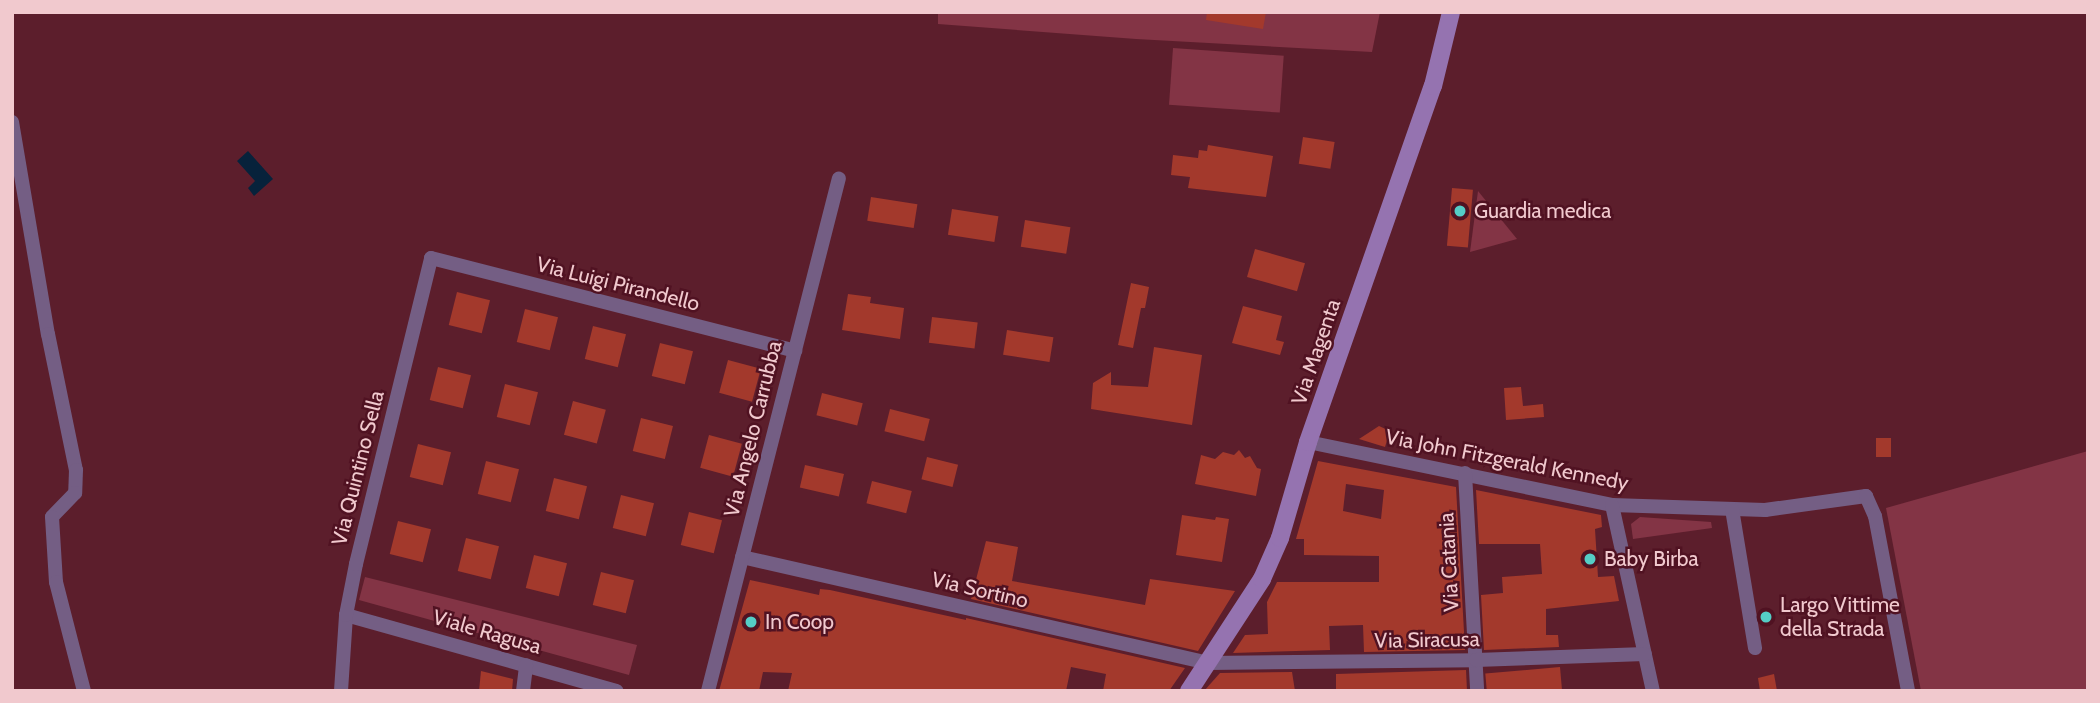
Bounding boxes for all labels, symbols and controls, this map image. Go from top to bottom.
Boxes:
place label: Guardia medica [1474,198,1611,224]
marker: Guardia medica [1452,203,1468,219]
street label: Via Luigi Pirandello [534,252,702,316]
street label: Via Magenta [1286,296,1346,408]
street label: Via Angelo Carrubba [719,338,787,520]
street label: Via Quintino Sella [327,388,389,548]
street label: Via John Fitzgerald Kennedy [1383,424,1631,496]
street label: Via Catania [1434,512,1464,612]
place label: Baby Birba [1604,546,1699,572]
marker: Baby Birba [1582,551,1598,567]
street label: Via Sortino [929,567,1031,613]
place label: Largo Vittime della Strada [1780,592,1900,642]
street label: Viale Ragusa [430,605,544,659]
place label: In Coop [765,609,834,635]
marker: Largo Vittime della Strada [1758,609,1774,625]
marker: In Coop [743,614,759,630]
street label: Via Siracusa [1374,626,1480,654]

